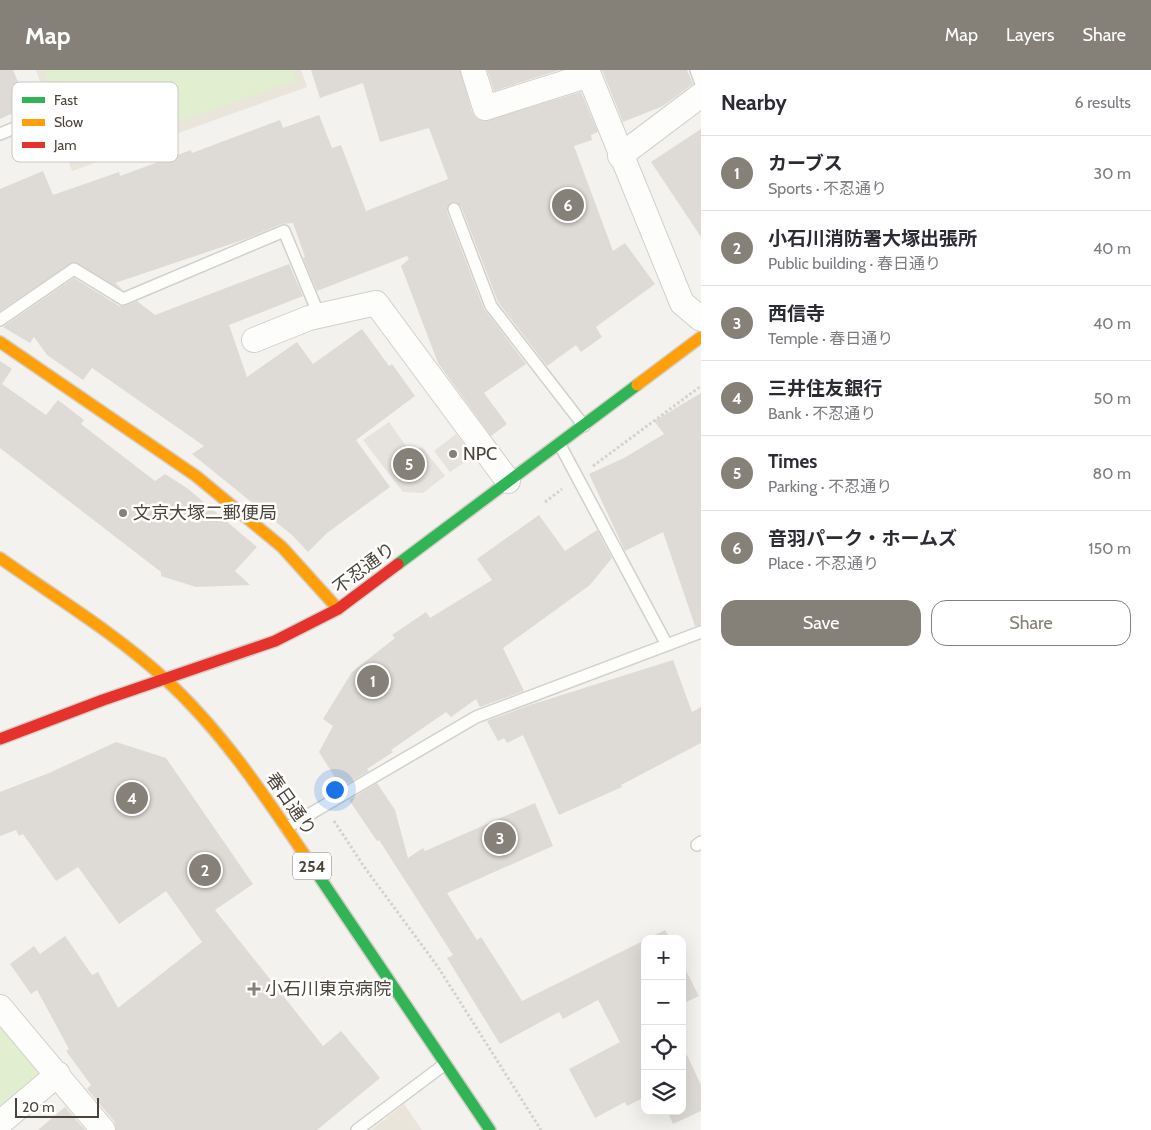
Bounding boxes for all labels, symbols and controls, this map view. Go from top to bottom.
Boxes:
text: Map [25,21,71,50]
text: Map [945,24,978,46]
text: Layers [1006,24,1055,46]
text: Share [1083,24,1126,46]
legend [12,82,178,162]
text: Nearby [721,90,787,115]
text: Fast [54,91,78,109]
text: 6 results [1075,93,1131,112]
text: Slow [54,113,83,131]
text: Jam [53,136,76,154]
text: カーブス [768,152,843,175]
text: 1 [734,164,740,183]
text: 30 m [1094,164,1131,183]
text: Sports · 不忍通り [768,179,887,198]
pin: 6 [552,186,584,224]
text: 小石川消防署大塚出張所 [768,227,977,250]
text: 2 [733,239,741,258]
text: 40 m [1093,239,1131,258]
text: Public building · 春日通り [768,254,941,273]
text: 西信寺 [768,302,825,325]
text: 3 [733,314,741,333]
text: 40 m [1093,314,1131,333]
text: Temple · 春日通り [768,329,893,348]
text: 三井住友銀行 [768,377,882,400]
text: 4 [732,389,742,408]
text: 50 m [1094,389,1131,408]
text: Bank · 不忍通り [768,404,876,423]
place label: NPC [463,443,497,465]
pin: 5 [393,445,425,483]
marker: NPC [447,448,459,460]
text: Times [768,450,817,473]
text: 5 [733,464,741,483]
text: 80 m [1093,464,1131,483]
text: Parking · 不忍通り [768,477,892,496]
place label: 文京大塚二郵便局 [133,502,277,524]
marker: 文京大塚二郵便局 [117,507,129,519]
text: 音羽パーク・ホームズ [768,527,957,550]
street label: 不忍通り [329,538,399,598]
text: 6 [733,539,742,558]
text: 150 m [1088,539,1131,558]
text: Place · 不忍通り [768,554,879,573]
button: Save [721,600,921,646]
button: Share [931,600,1131,646]
pin: 1 [357,662,389,700]
street label: 春日通り [261,768,321,840]
your location [322,777,348,803]
pin: 4 [116,779,148,817]
pin: 3 [484,819,516,857]
pin: 2 [189,851,221,889]
road number: 254 [293,852,331,879]
map controls [641,935,686,1115]
button: + [641,935,686,980]
place label: 小石川東京病院 [265,978,391,1000]
button: − [641,980,686,1025]
marker: 小石川東京病院 [247,982,261,996]
button: locate [641,1025,686,1070]
button: layers [641,1070,686,1115]
scale bar [15,1095,99,1118]
text: 20 m [22,1098,55,1116]

